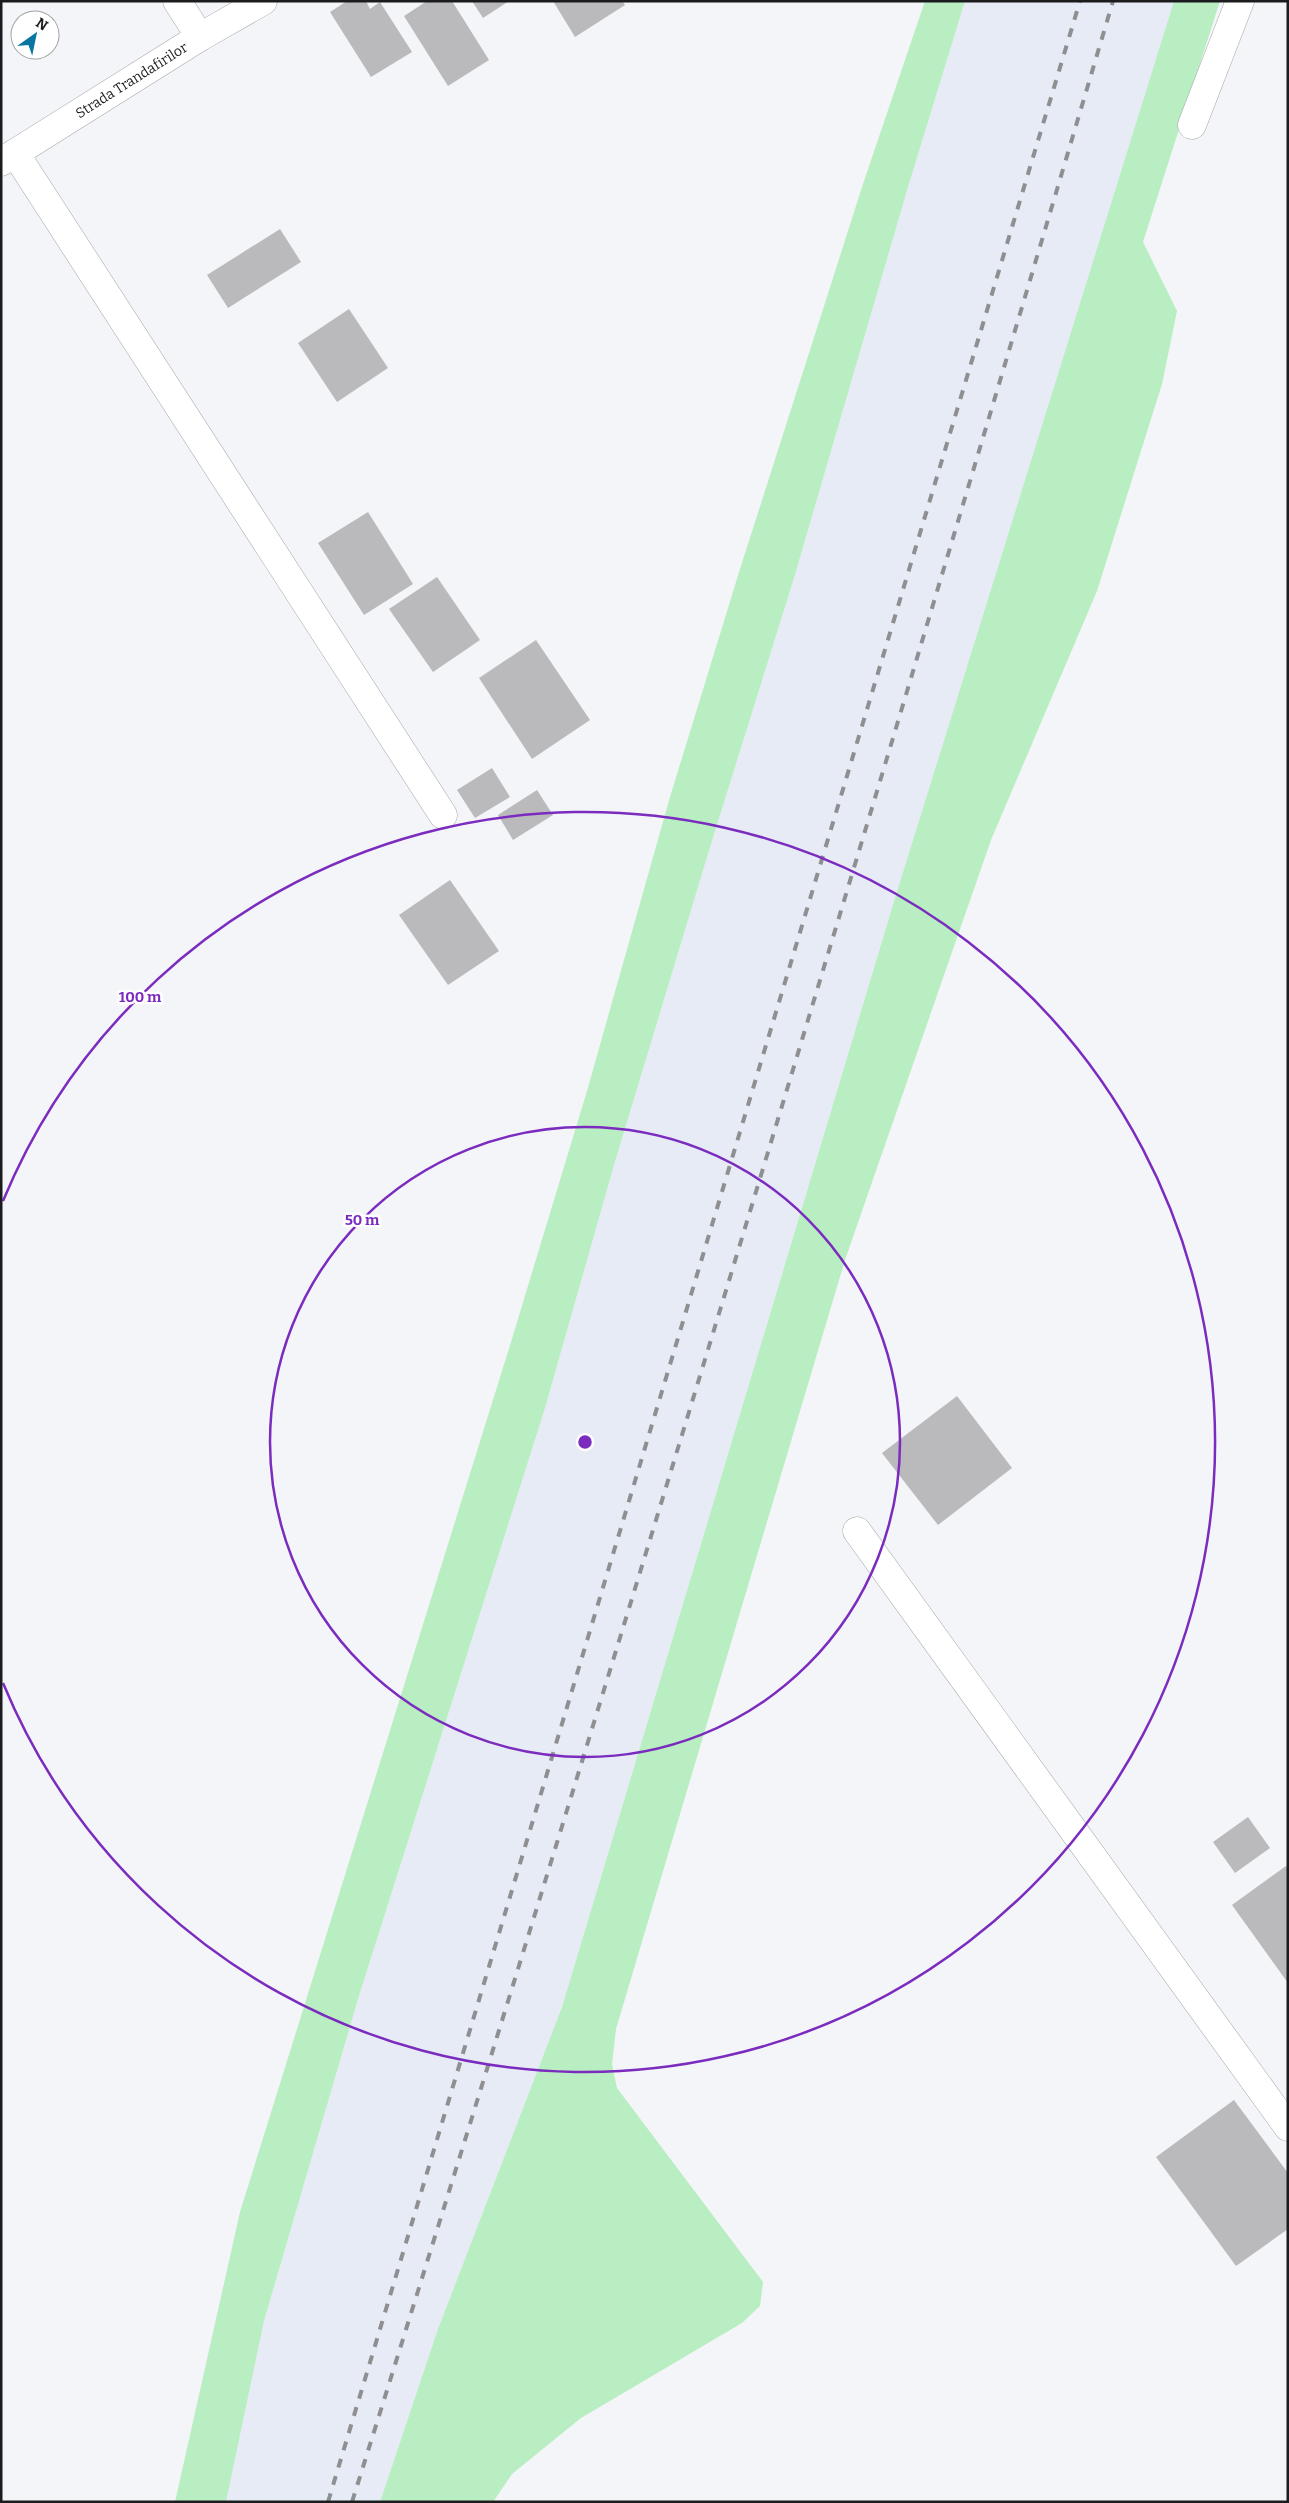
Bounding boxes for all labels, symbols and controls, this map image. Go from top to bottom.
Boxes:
north arrow [10,10,60,60]
text: N [33,14,51,35]
street label: Strada Trandafirilor [73,39,191,122]
text: 100 m [119,988,162,1006]
text: 50 m [345,1211,380,1229]
centre of rings [576,1433,594,1451]

